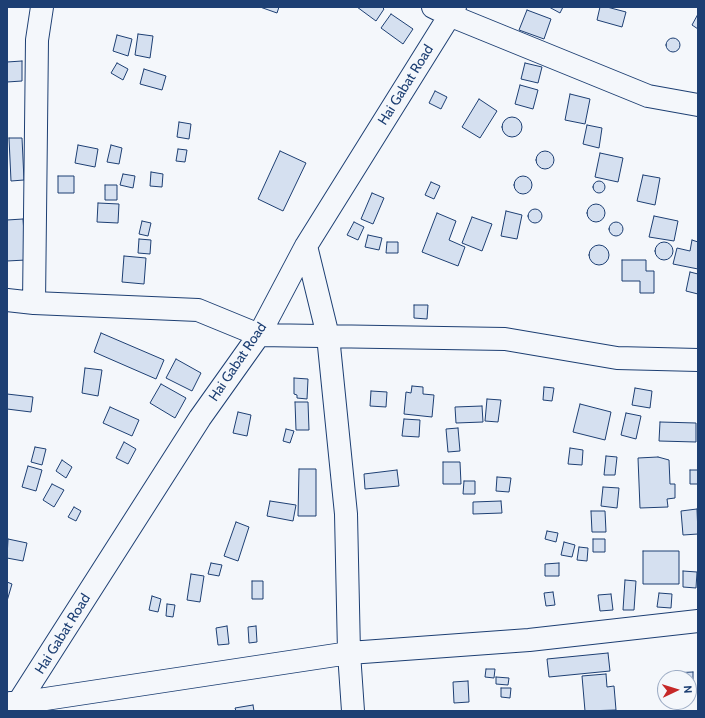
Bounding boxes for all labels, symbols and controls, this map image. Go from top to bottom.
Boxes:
street label: Hai Gabat Road [375,42,437,128]
street label: Hai Gabat Road [206,319,270,405]
street label: Hai Gabat Road [32,591,94,677]
north arrow [657,670,697,710]
text: N [681,685,695,694]

